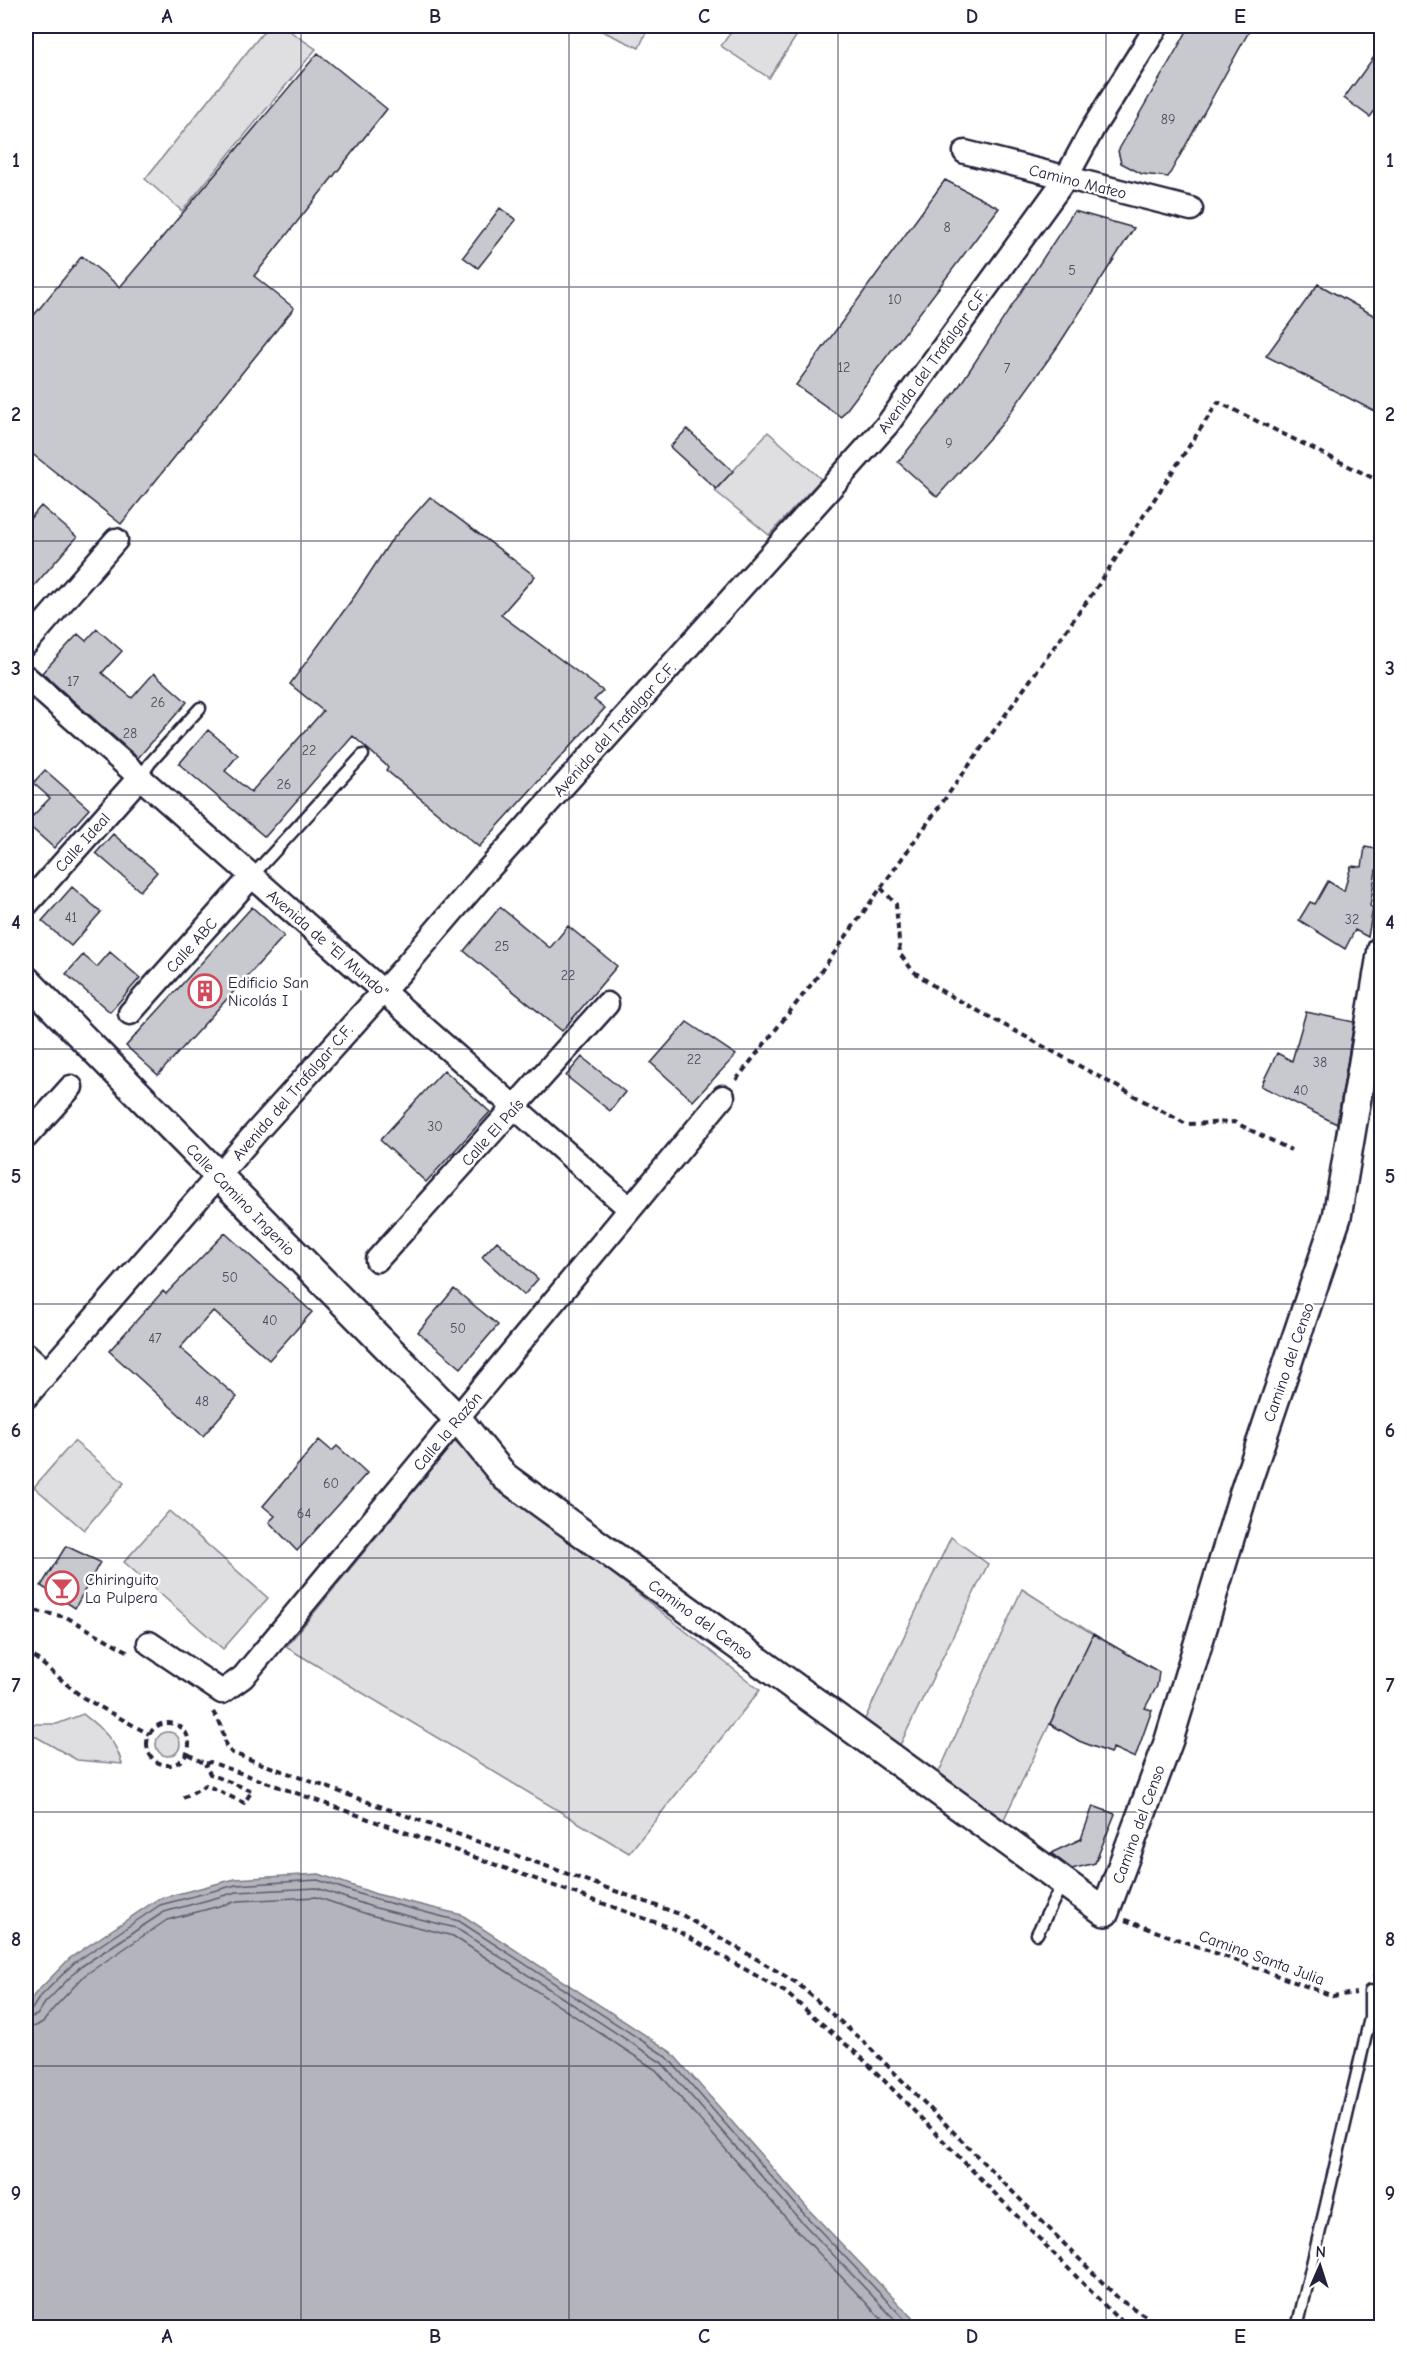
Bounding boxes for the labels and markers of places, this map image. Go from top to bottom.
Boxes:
building icon: Edificio San Nicolás I [187,973,223,1009]
place label: Edificio San Nicolás I [228,974,309,1010]
bar icon: Chiringuito La Pulpera [44,1570,80,1606]
place label: Chiringuito La Pulpera [85,1571,159,1607]

